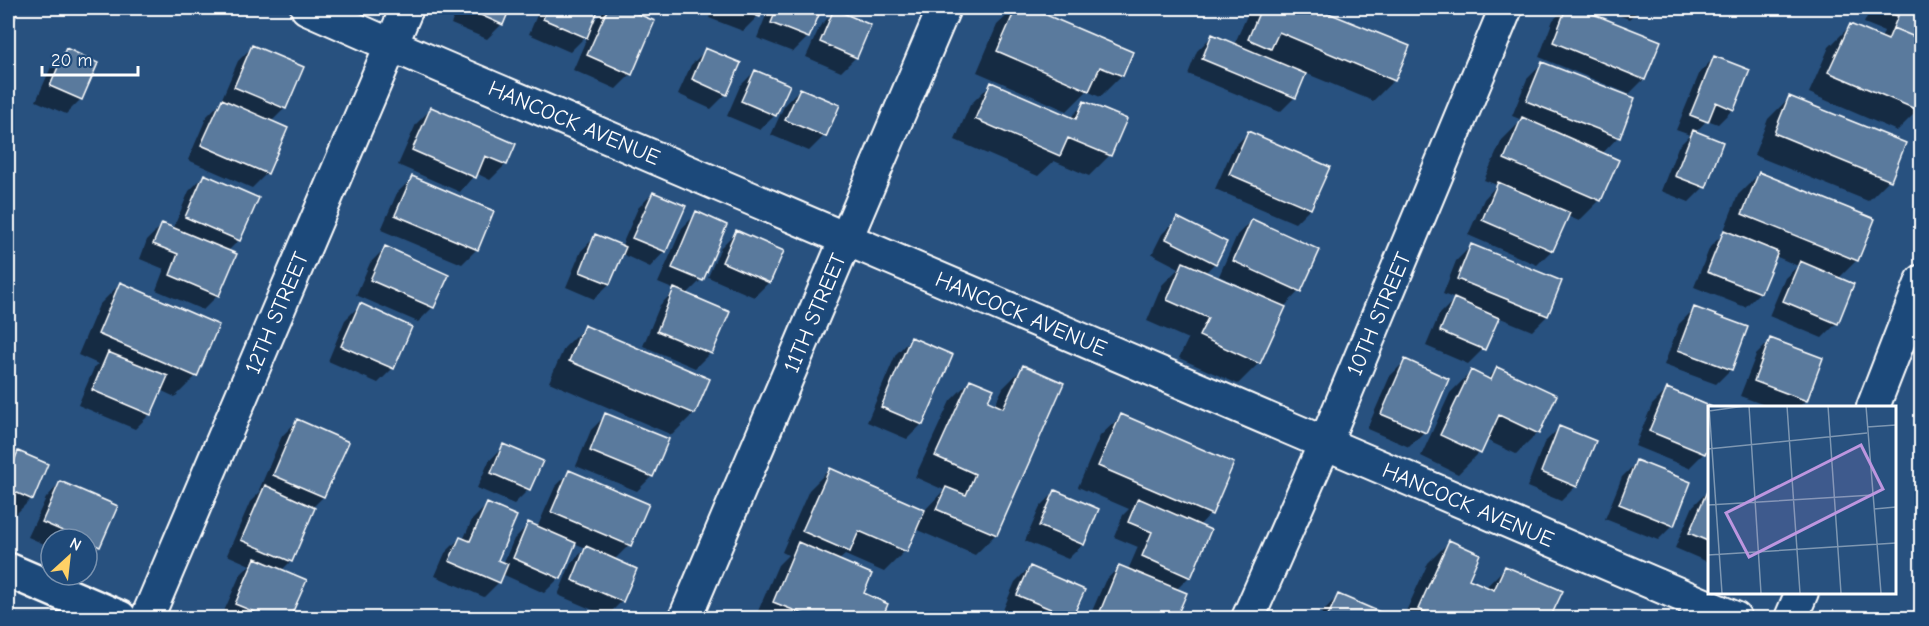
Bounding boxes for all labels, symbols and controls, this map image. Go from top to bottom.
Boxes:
scale bar [42,39,138,77]
text: 20 m [51,50,92,71]
street label: HANCOCK AVENUE [484,75,664,171]
street label: 12TH STREET [240,248,315,378]
street label: 10TH STREET [1341,248,1417,380]
street label: 11TH STREET [778,249,852,376]
street label: HANCOCK AVENUE [931,266,1111,362]
inset map [1708,406,1896,593]
street label: HANCOCK AVENUE [1378,457,1558,553]
north arrow [39,527,99,587]
text: N [67,534,84,555]

